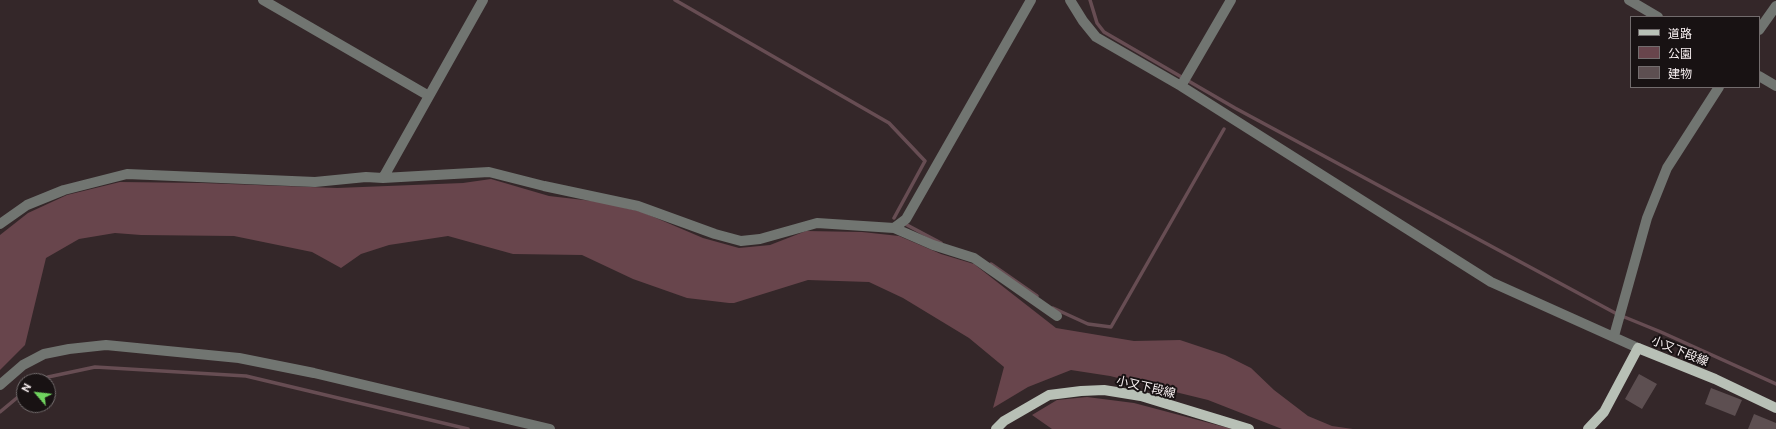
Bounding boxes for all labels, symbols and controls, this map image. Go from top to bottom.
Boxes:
legend [1630,16,1760,88]
text: 道路 [1668,27,1692,40]
text: 公園 [1668,47,1692,60]
text: 建物 [1668,67,1692,80]
street label: 小又下段線 [1649,333,1711,369]
north arrow [16,373,56,413]
street label: 小又下段線 [1115,373,1177,401]
text: N [19,381,34,394]

